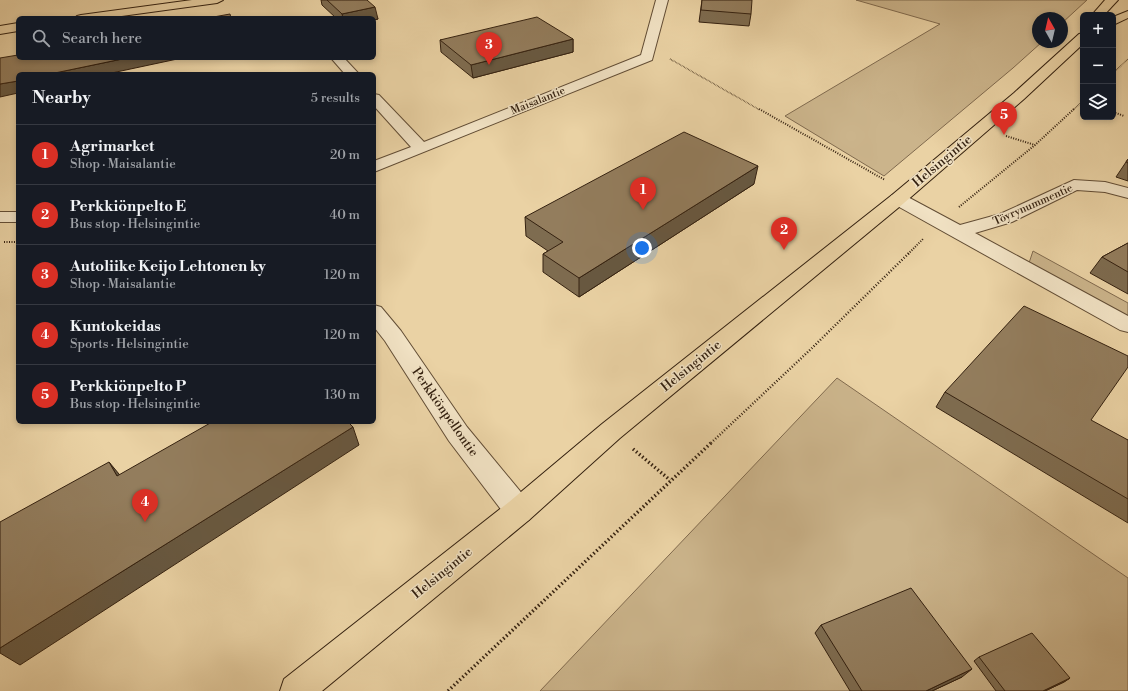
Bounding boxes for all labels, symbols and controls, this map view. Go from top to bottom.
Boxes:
north arrow [1032,12,1068,48]
map controls [1080,12,1116,120]
button: + [1080,12,1116,48]
search box [16,16,376,60]
icon: search [30,27,52,49]
text: Search here [62,29,142,48]
pin: 3 [476,32,502,65]
button: − [1080,48,1116,84]
street label: Maisalantie [509,84,568,118]
button: layers [1080,84,1116,120]
text: Nearby [32,87,91,109]
text: 5 results [311,90,360,106]
pin: 5 [991,102,1017,135]
street label: Helsingintie [909,131,975,191]
text: Agrimarket [70,137,154,156]
text: 1 [42,147,48,163]
text: 20 m [330,147,360,163]
text: Shop · Maisalantie [70,156,176,172]
pin: 1 [630,177,656,210]
street label: Töyrynummentie [991,181,1075,229]
text: Perkkiönpelto E [70,197,186,216]
text: 2 [41,207,49,223]
text: 40 m [330,207,360,223]
text: Bus stop · Helsingintie [70,216,200,232]
pin: 2 [771,217,797,250]
your location [632,238,652,258]
text: Autoliike Keijo Lehtonen ky [70,257,266,276]
text: 3 [41,267,49,283]
text: 120 m [324,267,360,283]
text: Shop · Maisalantie [70,276,176,292]
text: Kuntokeidas [70,317,161,336]
text: 4 [41,327,49,343]
text: 120 m [324,327,360,343]
text: Sports · Helsingintie [70,336,189,352]
street label: Helsingintie [658,337,725,395]
street label: Perkkiönpellontie [408,364,482,460]
text: Perkkiönpelto P [70,377,186,396]
text: 5 [41,387,49,403]
text: 130 m [325,387,360,403]
text: Bus stop · Helsingintie [70,396,200,412]
pin: 4 [132,489,158,522]
street label: Helsingintie [409,544,476,602]

